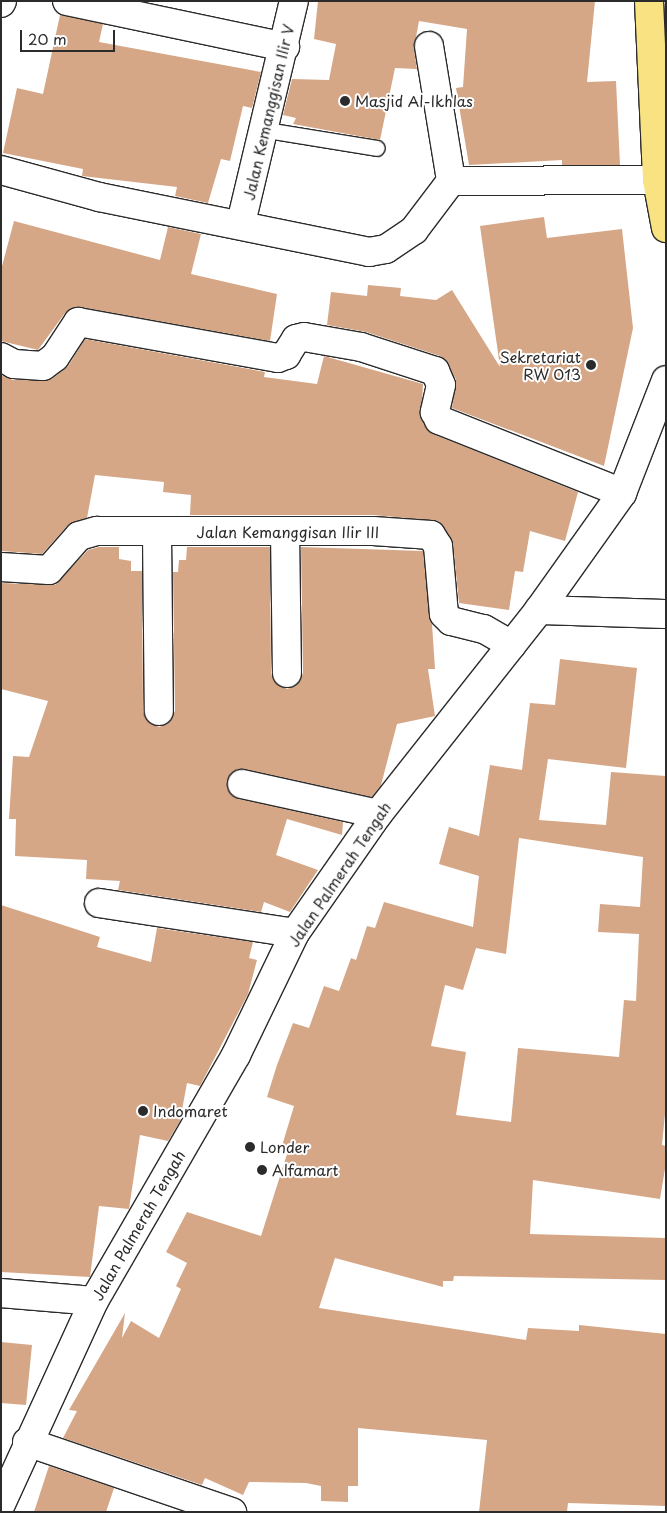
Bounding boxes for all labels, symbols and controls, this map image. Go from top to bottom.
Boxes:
scale bar [22,20,118,52]
street label: Jalan Kemanggisan Ilir V [239,22,297,202]
text: 20 m [28,27,67,50]
place label: Masjid Al-Ikhlas [355,92,473,110]
marker: Masjid Al-Ikhlas [339,95,351,107]
place label: Sekretariat RW 013 [500,347,581,382]
marker: Sekretariat RW 013 [585,359,597,371]
street label: Jalan Kemanggisan Ilir III [196,523,380,541]
street label: Jalan Palmerah Tengah [284,798,394,950]
place label: Indomaret [153,1102,228,1120]
marker: Indomaret [137,1105,149,1117]
place label: Londer [260,1138,309,1156]
marker: Londer [244,1141,256,1153]
street label: Jalan Palmerah Tengah [87,1146,189,1304]
place label: Alfamart [272,1161,338,1179]
marker: Alfamart [256,1164,268,1176]

